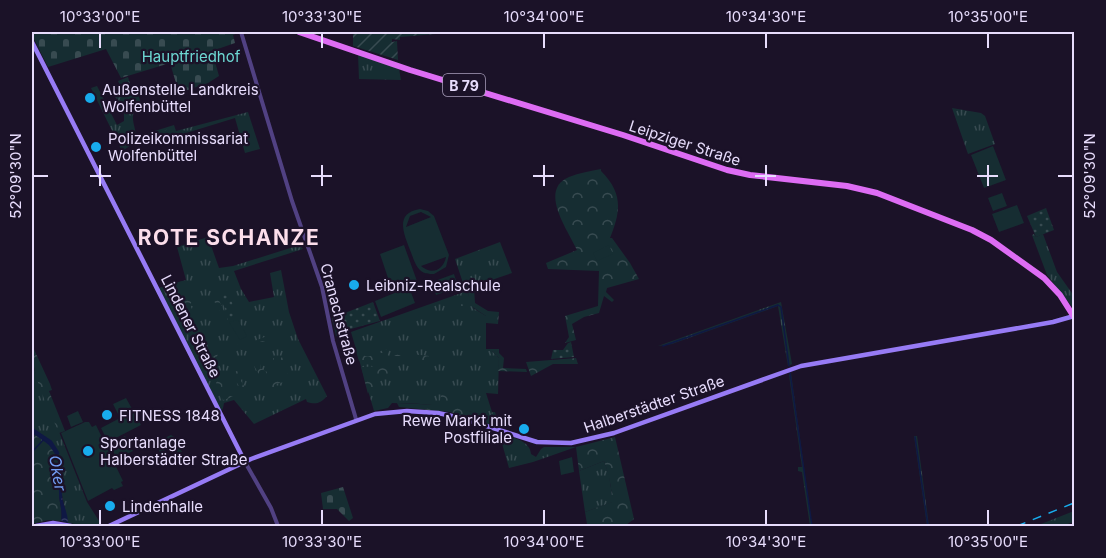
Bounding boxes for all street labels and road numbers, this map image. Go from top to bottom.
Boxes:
road number: B 79 [443,74,485,96]
street label: Leipziger Straße [627,116,743,170]
street label: Cranachstraße [316,261,362,367]
street label: Lindener Straße [157,271,225,381]
street label: Halberstädter Straße [581,371,727,437]

